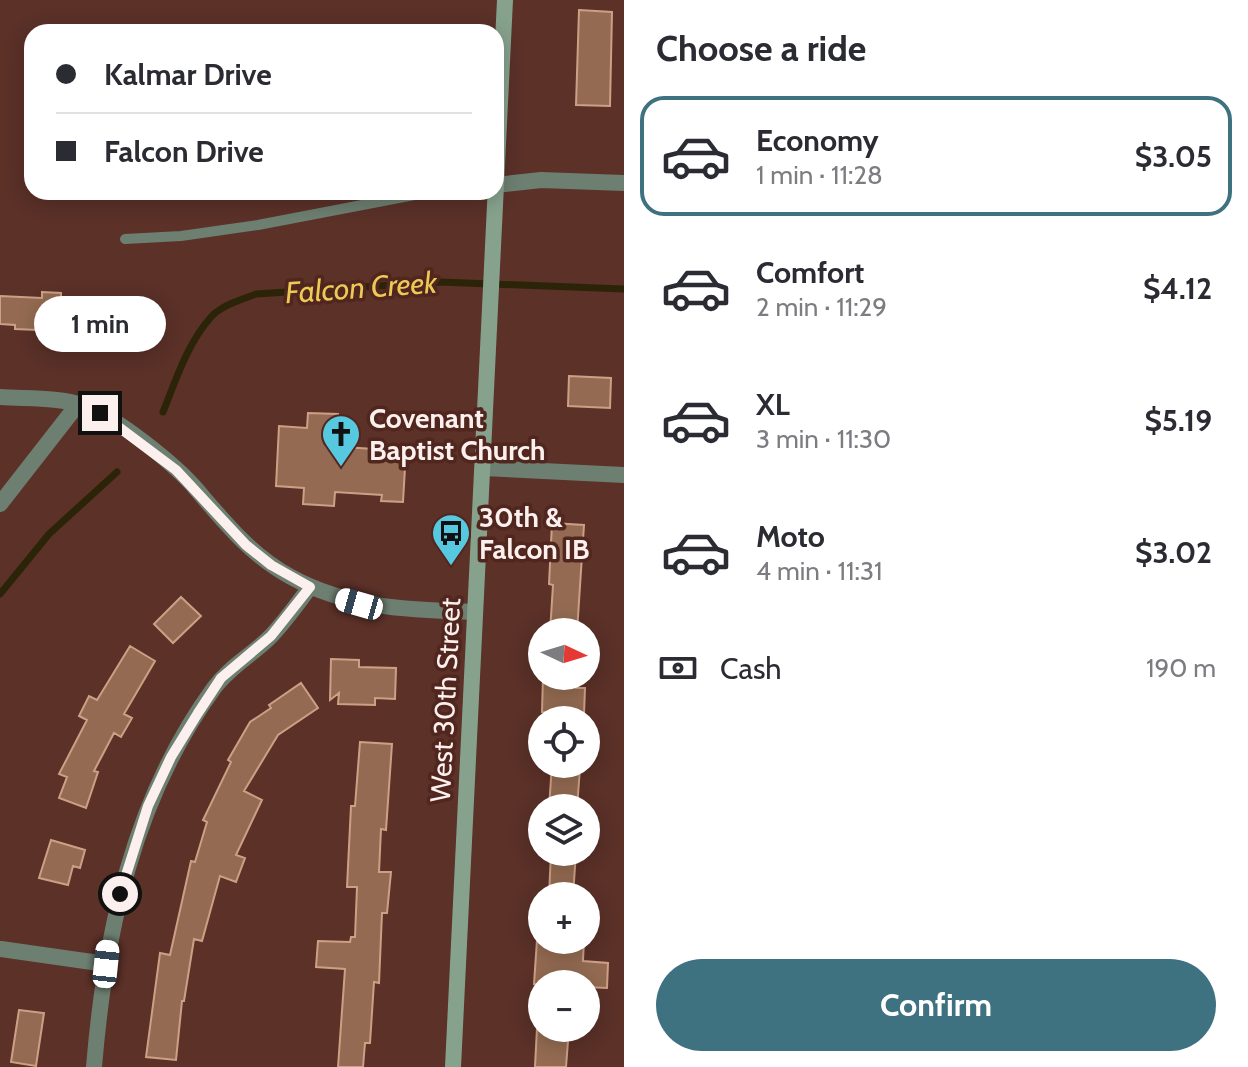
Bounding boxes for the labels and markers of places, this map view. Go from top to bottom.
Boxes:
place label: Covenant Baptist Church [369,401,545,467]
church icon: Covenant Baptist Church [320,413,362,468]
place label: 30th & Falcon IB [479,500,590,566]
bus stop icon: 30th & Falcon IB [430,512,472,567]

